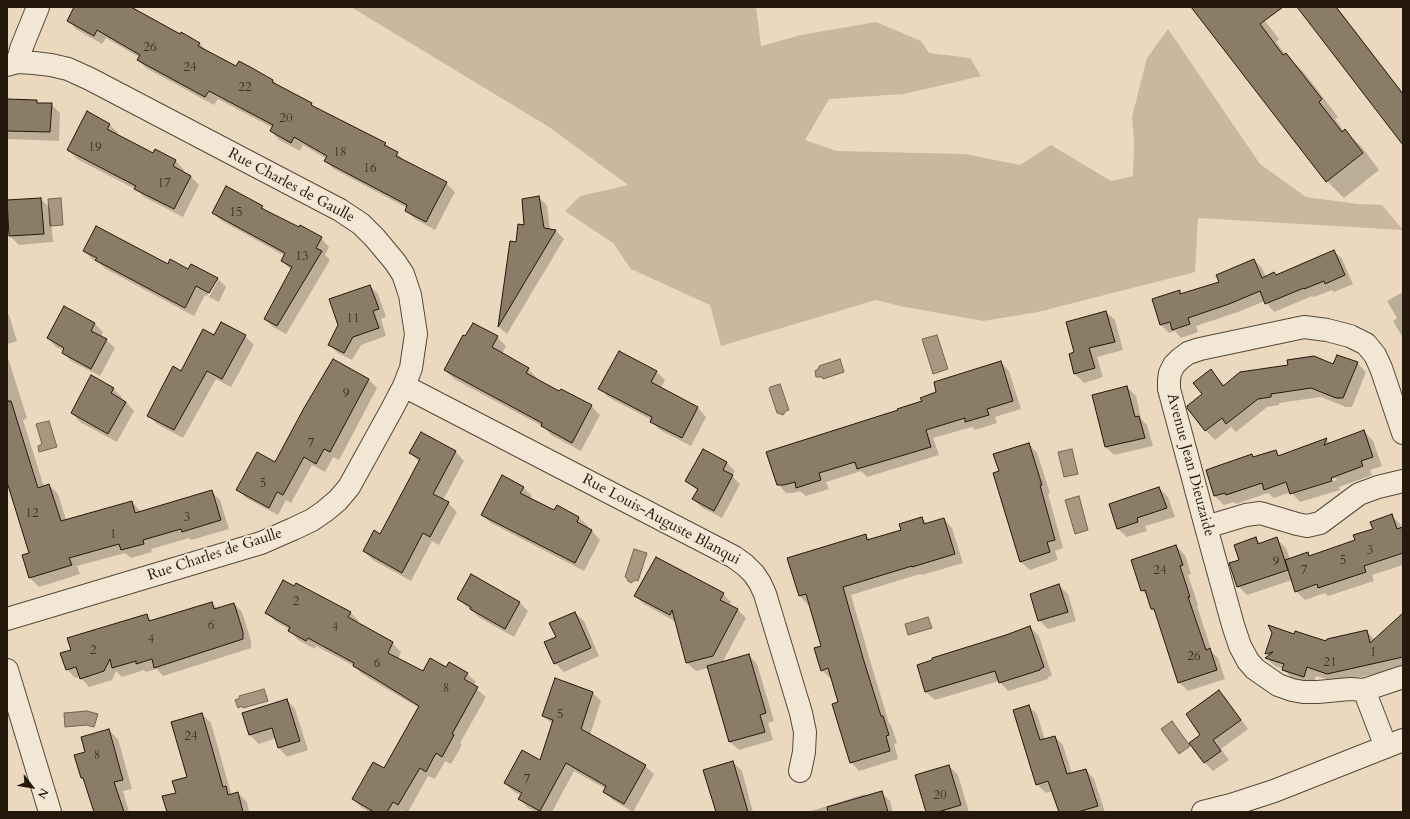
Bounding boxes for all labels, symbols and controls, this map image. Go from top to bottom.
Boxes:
house number: 26 [143,40,157,56]
house number: 24 [183,60,197,76]
house number: 22 [238,80,252,96]
house number: 20 [279,111,293,127]
house number: 19 [88,140,102,156]
street label: Rue Charles de Gaulle [225,145,357,227]
house number: 18 [333,145,347,161]
house number: 16 [363,161,377,177]
house number: 17 [157,176,171,192]
house number: 15 [229,205,243,221]
house number: 13 [295,249,309,265]
house number: 11 [346,311,360,327]
house number: 9 [343,386,349,402]
street label: Avenue Jean Dieuzaide [1162,392,1218,538]
house number: 7 [308,436,314,452]
street label: Rue Louis-Auguste Blanqui [579,471,743,569]
house number: 5 [260,476,266,492]
house number: 12 [25,506,39,522]
house number: 3 [184,510,190,526]
street label: Rue Charles de Gaulle [145,525,285,585]
house number: 1 [110,527,116,543]
house number: 3 [1367,543,1373,559]
house number: 5 [1340,553,1346,569]
house number: 9 [1273,554,1279,570]
house number: 24 [1153,563,1167,579]
house number: 7 [1301,563,1307,579]
house number: 2 [293,594,299,610]
house number: 6 [208,618,214,634]
house number: 4 [332,620,338,636]
house number: 4 [148,632,154,648]
house number: 2 [90,643,96,659]
house number: 1 [1370,645,1376,661]
house number: 26 [1187,649,1201,665]
house number: 21 [1323,655,1337,671]
house number: 6 [374,656,380,672]
house number: 8 [443,681,449,697]
house number: 5 [557,707,563,723]
house number: 24 [184,729,198,745]
house number: 8 [94,748,100,764]
north arrow [12,767,52,807]
house number: 7 [524,772,530,788]
text: N [34,785,52,801]
house number: 20 [933,788,947,804]

